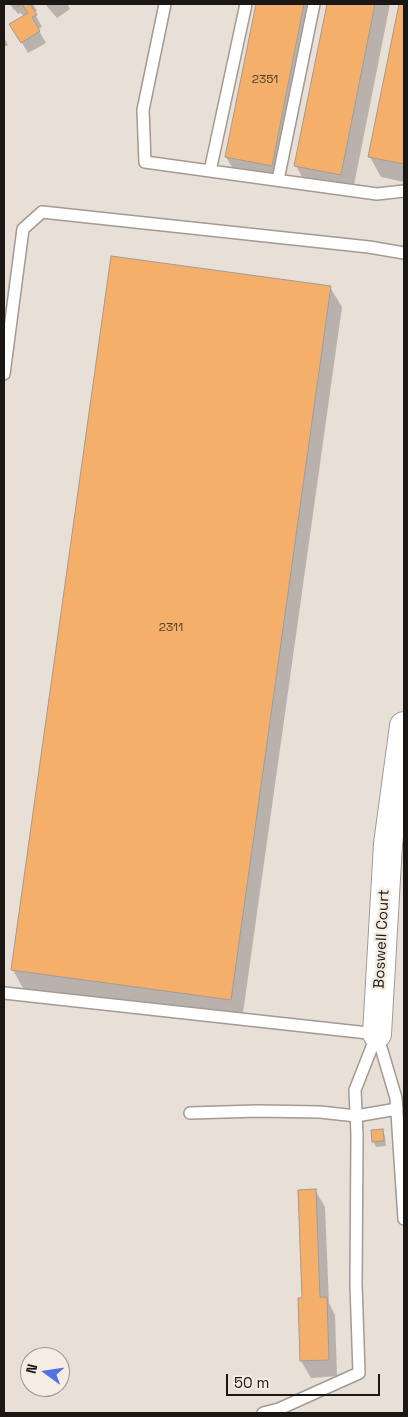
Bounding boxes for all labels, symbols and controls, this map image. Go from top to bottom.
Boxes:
house number: 2351 [252,73,278,87]
house number: 2311 [159,621,183,635]
street label: Boswell Court [370,889,394,989]
north arrow [20,1347,70,1397]
text: N [22,1362,41,1375]
scale bar [228,1364,382,1396]
text: 50 m [234,1373,269,1392]

